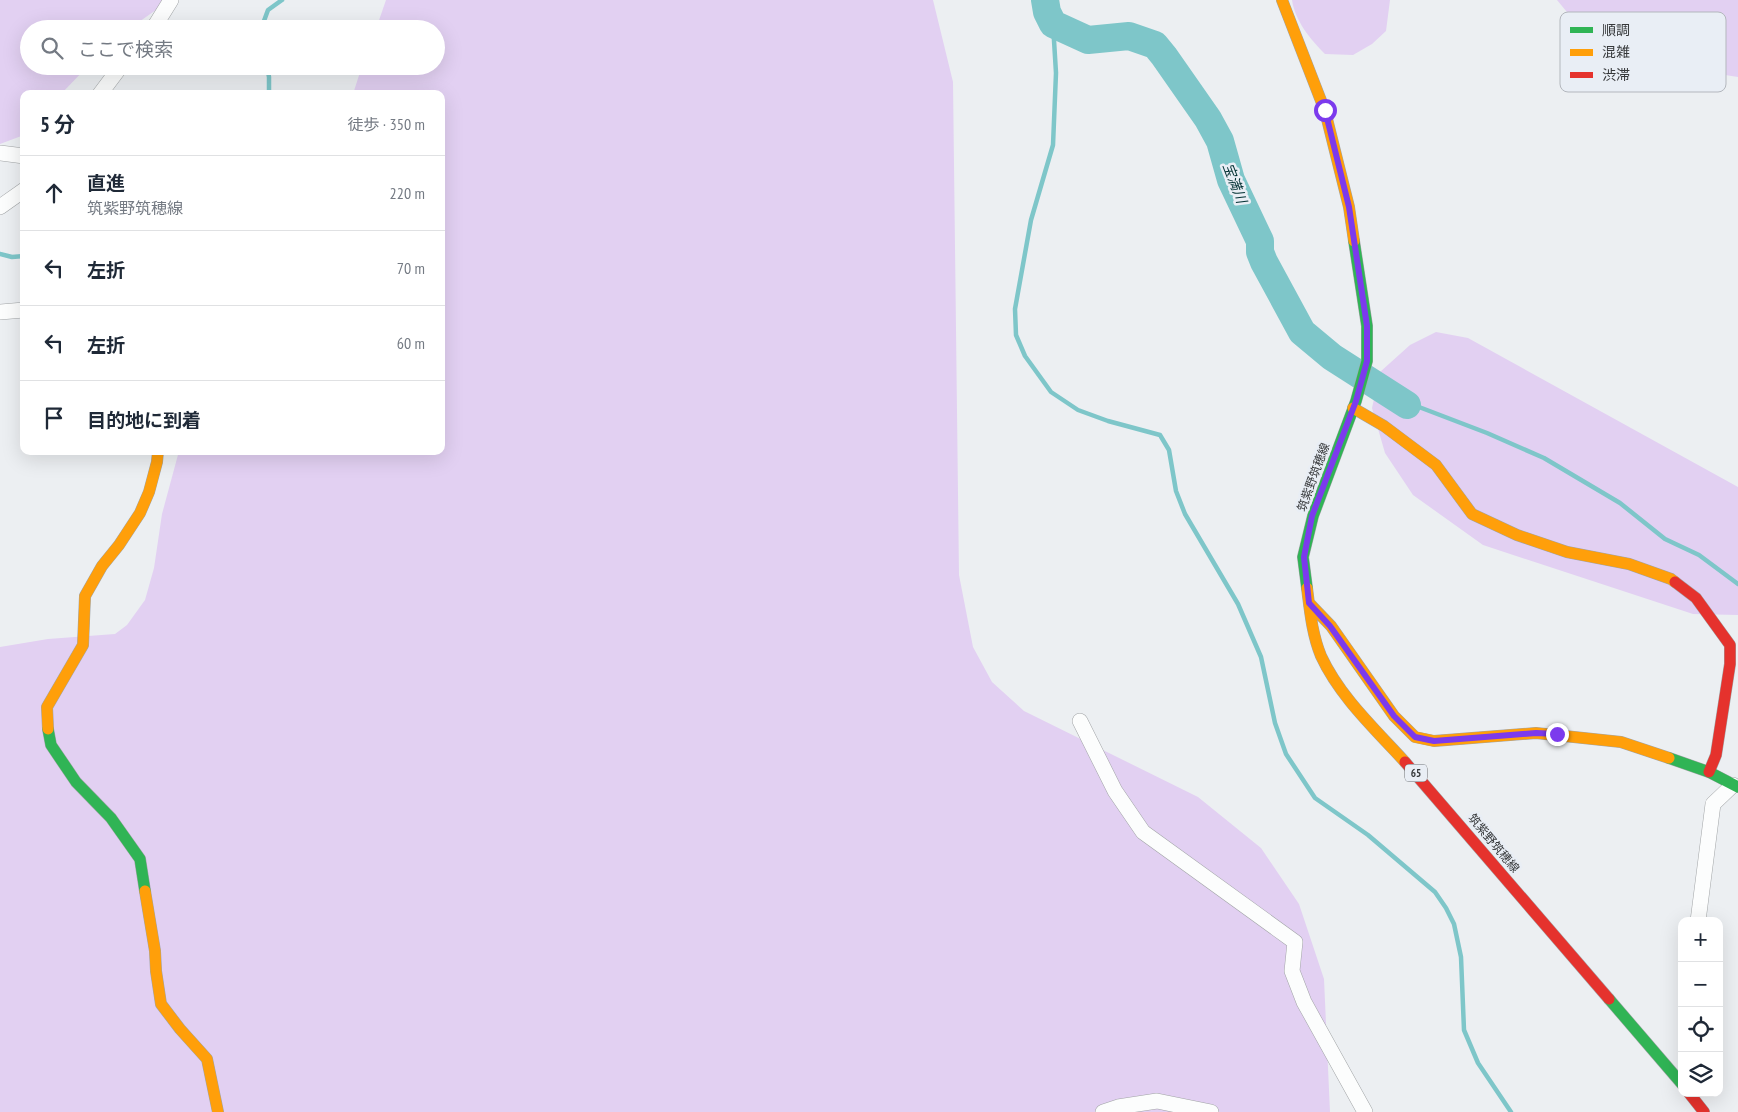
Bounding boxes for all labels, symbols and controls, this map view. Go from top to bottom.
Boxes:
legend [1560,12,1726,92]
search box [20,20,445,75]
text: 順調 [1602,21,1630,39]
icon: search [38,34,66,62]
text: ここで検索 [78,37,173,61]
text: 混雑 [1602,43,1630,61]
text: 渋滞 [1602,66,1630,84]
route start [1314,99,1337,122]
text: 5 分 [40,111,75,138]
text: 徒歩 · 350 m [347,114,425,134]
water label: 宝満川 [1219,160,1252,208]
text: 直進 [87,171,125,195]
icon: ahead [40,179,68,207]
text: 220 m [390,183,425,203]
text: 筑紫野筑穂線 [87,198,183,218]
icon: left [40,254,68,282]
text: 左折 [87,258,125,282]
text: 70 m [397,258,425,278]
icon: left [40,329,68,357]
text: 左折 [87,333,125,357]
text: 60 m [397,333,425,353]
icon: arrive [40,404,68,432]
text: 目的地に到着 [87,408,201,432]
street label: 筑紫野筑穂線 [1294,441,1332,513]
route end [1546,723,1569,746]
road number: 65 [1405,764,1427,781]
street label: 筑紫野筑穂線 [1465,811,1523,875]
map controls [1678,917,1723,1097]
button: + [1678,917,1723,962]
button: − [1678,962,1723,1007]
button: locate [1678,1007,1723,1052]
button: layers [1678,1052,1723,1097]

